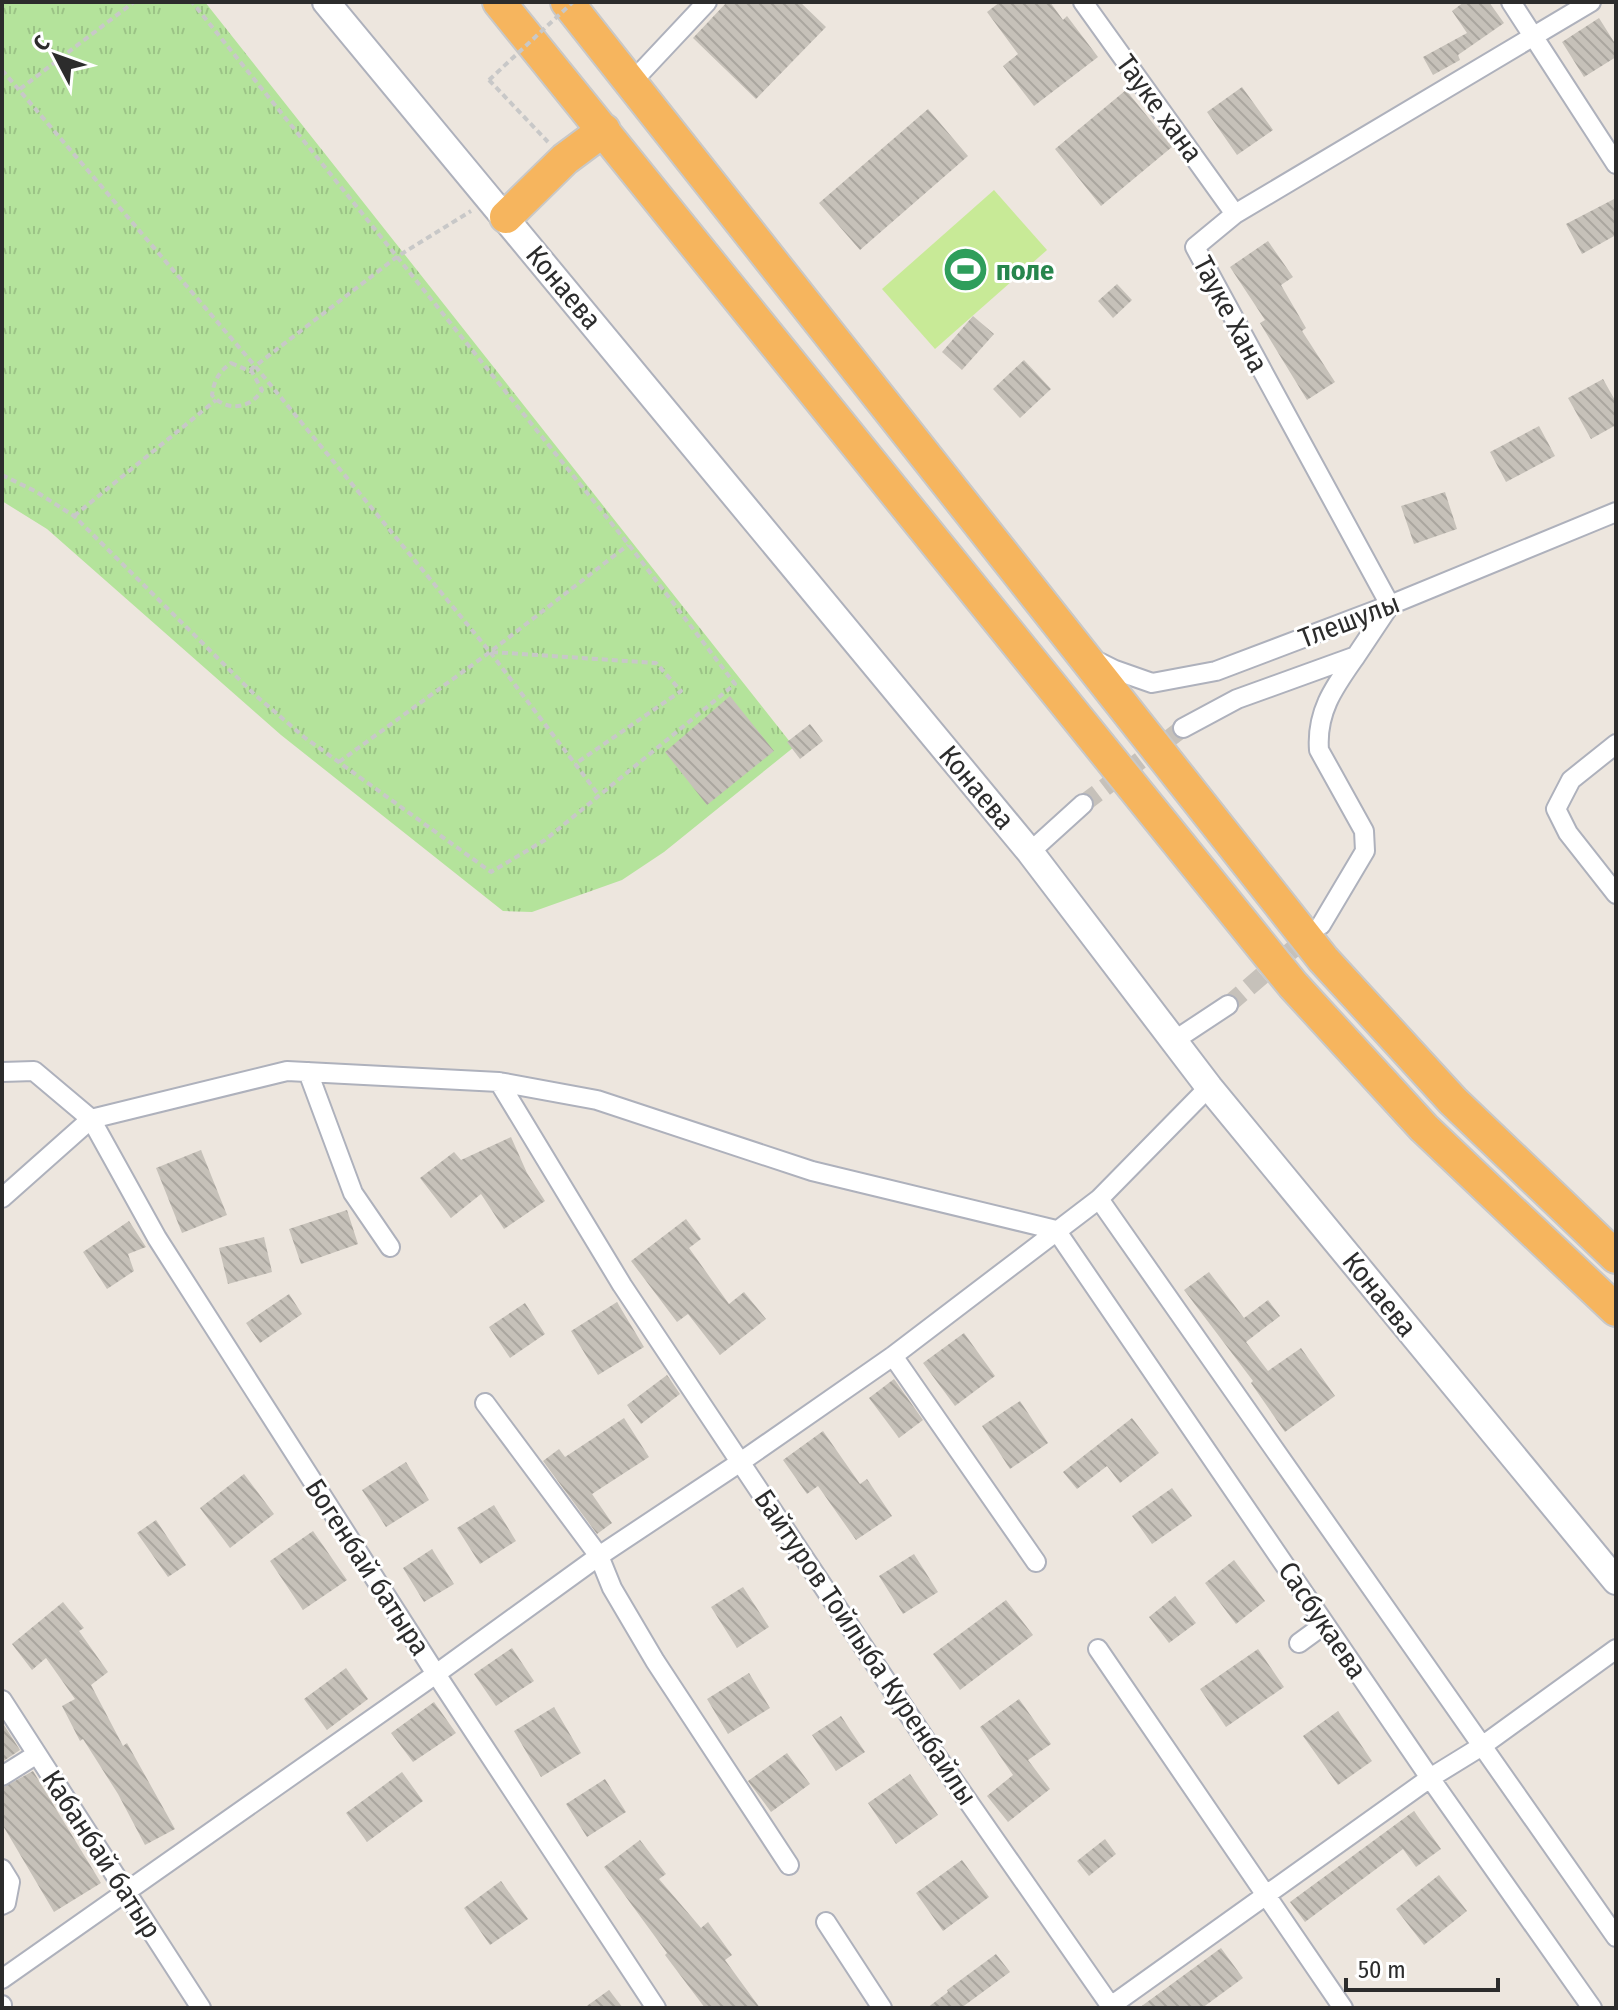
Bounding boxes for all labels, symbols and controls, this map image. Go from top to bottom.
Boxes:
north arrow [16,16,96,96]
text: С [27,30,56,56]
street label: Тауке хана [1110,48,1210,168]
street label: Конаева [519,239,608,336]
sports icon: поле [941,246,989,294]
street label: Тауке Хана [1186,251,1275,378]
place label: поле [996,254,1054,287]
street label: Тлешулы [1294,586,1404,655]
street label: Конаева [932,739,1021,836]
street label: Конаева [1336,1245,1424,1343]
street label: Богенбай батыра [298,1473,437,1662]
street label: Байтуров Тойлыба Куренбайлы [748,1483,984,1811]
street label: Сасбукаева [1271,1555,1374,1685]
street label: Кабанбай батыр [35,1764,168,1944]
scale bar [1346,1942,1498,1992]
text: 50 m [1358,1956,1406,1984]

